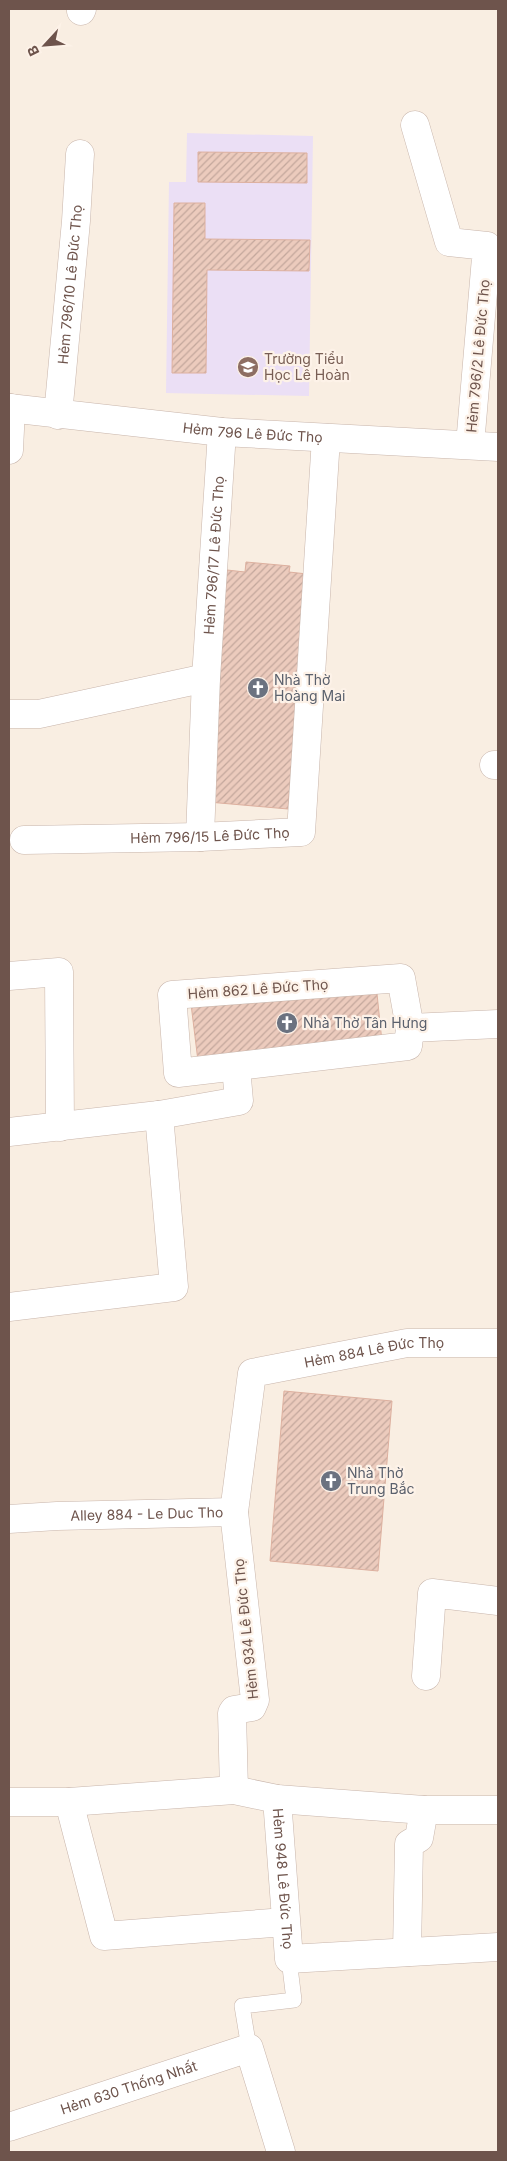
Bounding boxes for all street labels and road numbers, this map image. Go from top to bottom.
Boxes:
street label: Hẻm 796/10 Lê Đức Thọ [54,204,85,365]
street label: Hẻm 796/2 Lê Đức Thọ [462,279,493,433]
street label: Hẻm 796 Lê Đức Thọ [182,419,323,445]
street label: Hẻm 796/17 Lê Đức Thọ [200,475,227,635]
street label: Hẻm 796/15 Lê Đức Thọ [130,824,290,846]
street label: Hẻm 862 Lê Đức Thọ [187,975,329,1002]
street label: Hẻm 884 Lê Đức Thọ [303,1334,444,1371]
street label: Alley 884 - Le Duc Tho [70,1503,224,1524]
street label: Hẻm 934 Lê Đức Thọ [230,1558,261,1700]
street label: Hẻm 948 Lê Đức Thọ [270,1807,297,1950]
street label: Hẻm 630 Thống Nhất [58,2057,199,2118]

